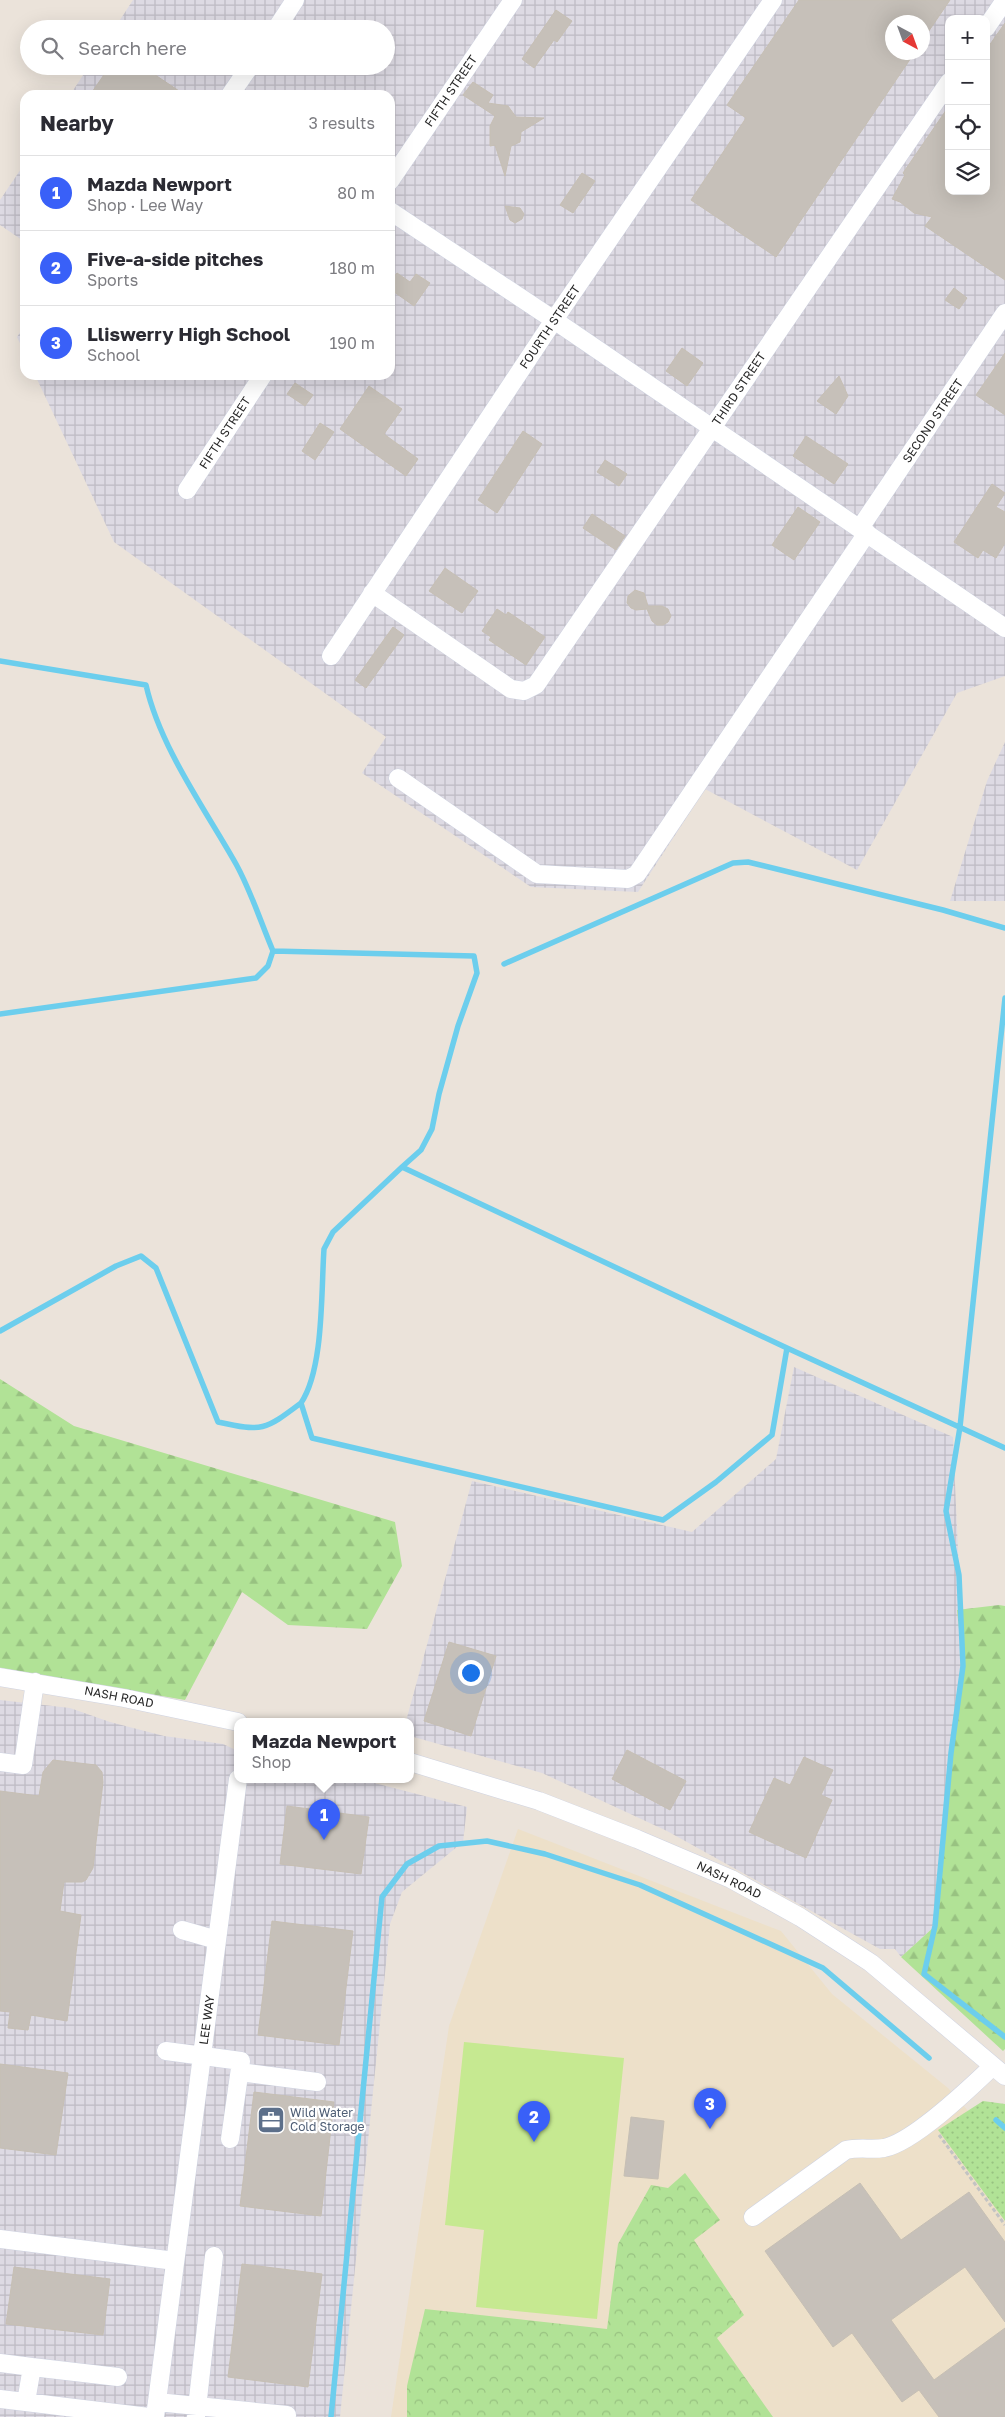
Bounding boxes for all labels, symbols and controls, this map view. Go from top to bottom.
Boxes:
north arrow [885,15,930,60]
map controls [945,15,990,195]
button: + [945,15,990,60]
search box [20,20,395,75]
icon: search [38,34,66,62]
text: Search here [78,36,187,59]
street label: FIFTH STREET [421,52,480,129]
button: − [945,60,990,105]
button: locate [945,105,990,150]
text: Nearby [40,110,114,136]
text: 3 results [308,113,375,133]
button: layers [945,150,990,195]
text: Mazda Newport [87,172,232,195]
text: 1 [52,183,60,203]
text: 80 m [337,183,375,203]
text: Shop · Lee Way [87,195,203,215]
text: Five-a-side pitches [87,247,263,270]
text: 2 [51,258,61,278]
text: 180 m [329,258,375,278]
text: Sports [87,270,138,290]
street label: FOURTH STREET [516,282,583,371]
text: Lliswerry High School [87,322,290,345]
text: 3 [51,333,61,353]
text: 190 m [329,333,375,353]
text: School [87,345,140,365]
street label: THIRD STREET [709,349,769,428]
street label: SECOND STREET [899,376,966,465]
street label: FIFTH STREET [196,393,254,472]
your location [458,1660,484,1686]
street label: NASH ROAD [83,1682,155,1711]
popup [234,1718,414,1783]
text: Mazda Newport [252,1729,396,1752]
text: Shop [252,1752,291,1772]
pin: 1 [308,1799,340,1840]
street label: NASH ROAD [694,1857,764,1902]
street label: LEE WAY [196,1994,217,2046]
pin: 3 [694,2088,726,2129]
pin: 2 [518,2101,550,2142]
office icon: Wild Water Cold Storage [256,2105,286,2135]
place label: Wild Water Cold Storage [290,2105,365,2134]

